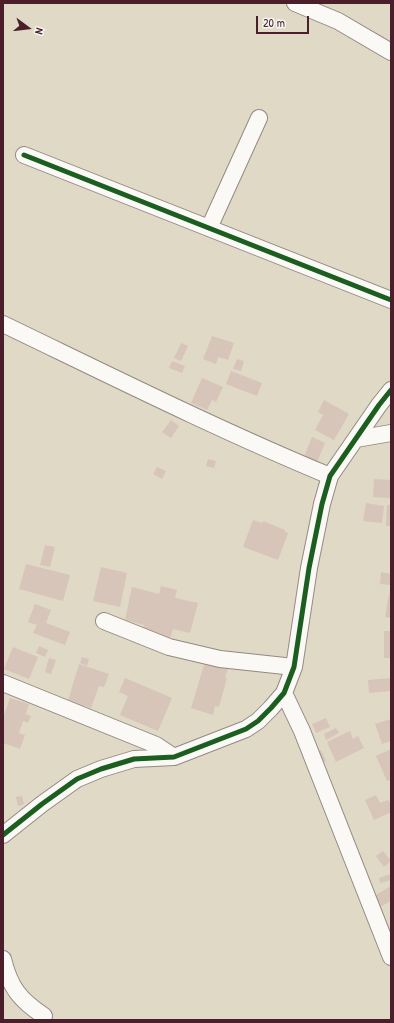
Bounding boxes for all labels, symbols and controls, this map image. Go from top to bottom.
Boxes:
north arrow [8,8,48,48]
scale bar [258,8,311,34]
text: 20 m [263,14,285,31]
text: N [32,26,47,36]

